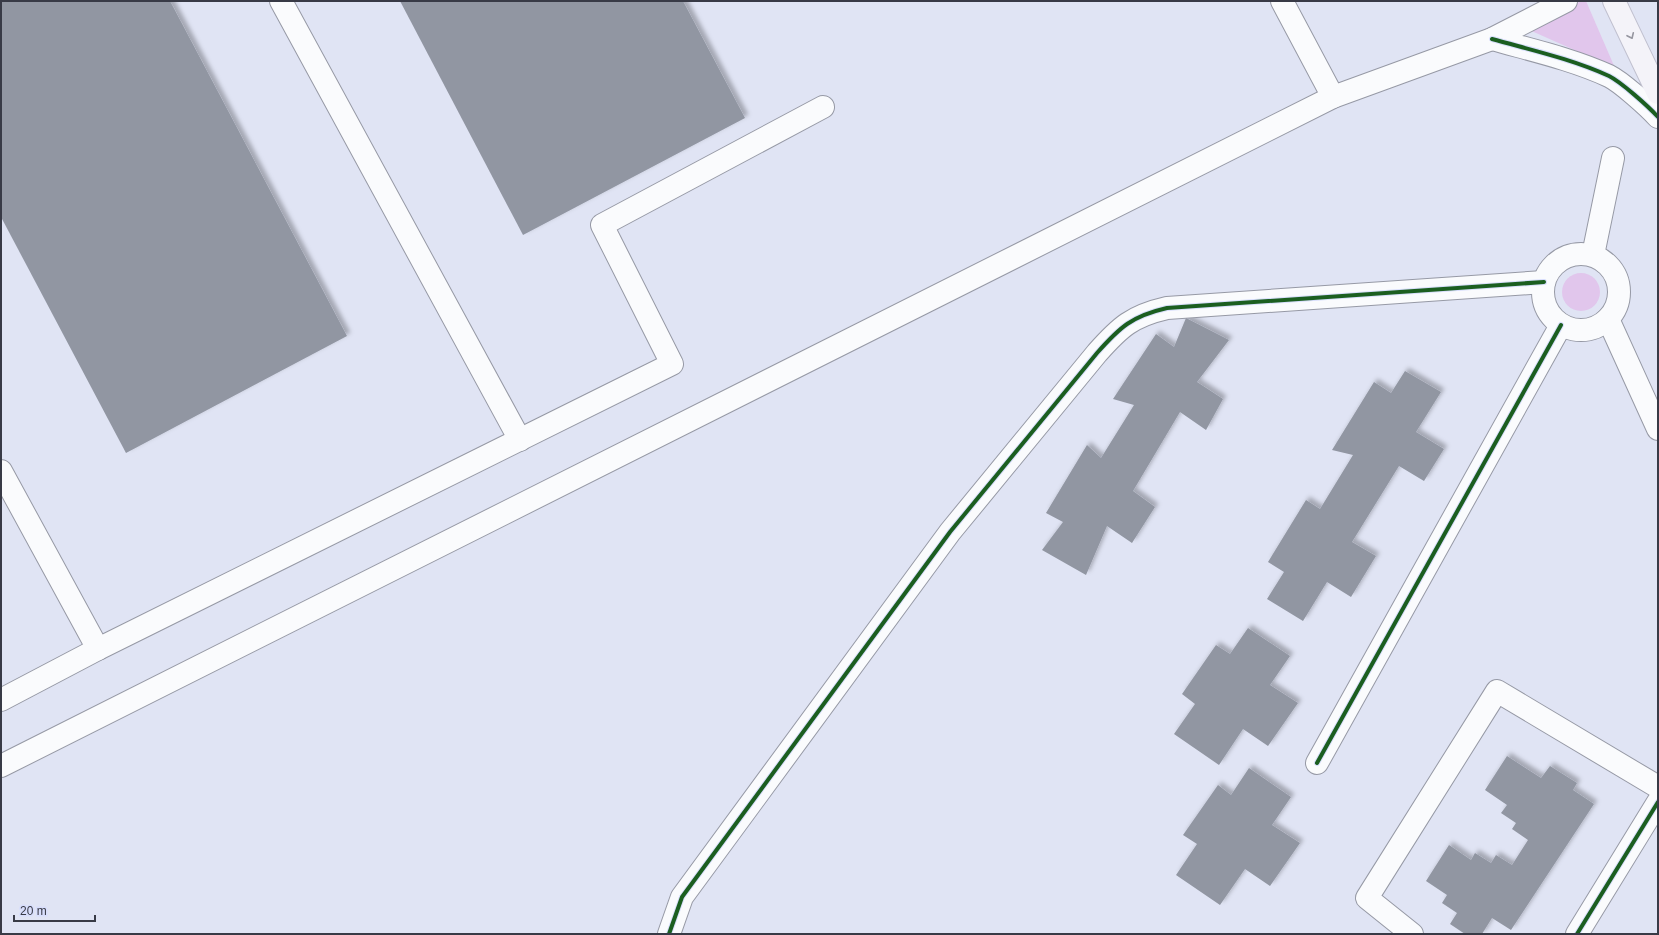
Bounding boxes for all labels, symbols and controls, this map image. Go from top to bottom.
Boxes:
one-way arrow [1626,32,1634,40]
scale bar [14,897,95,923]
text: 20 m [20,904,47,918]

